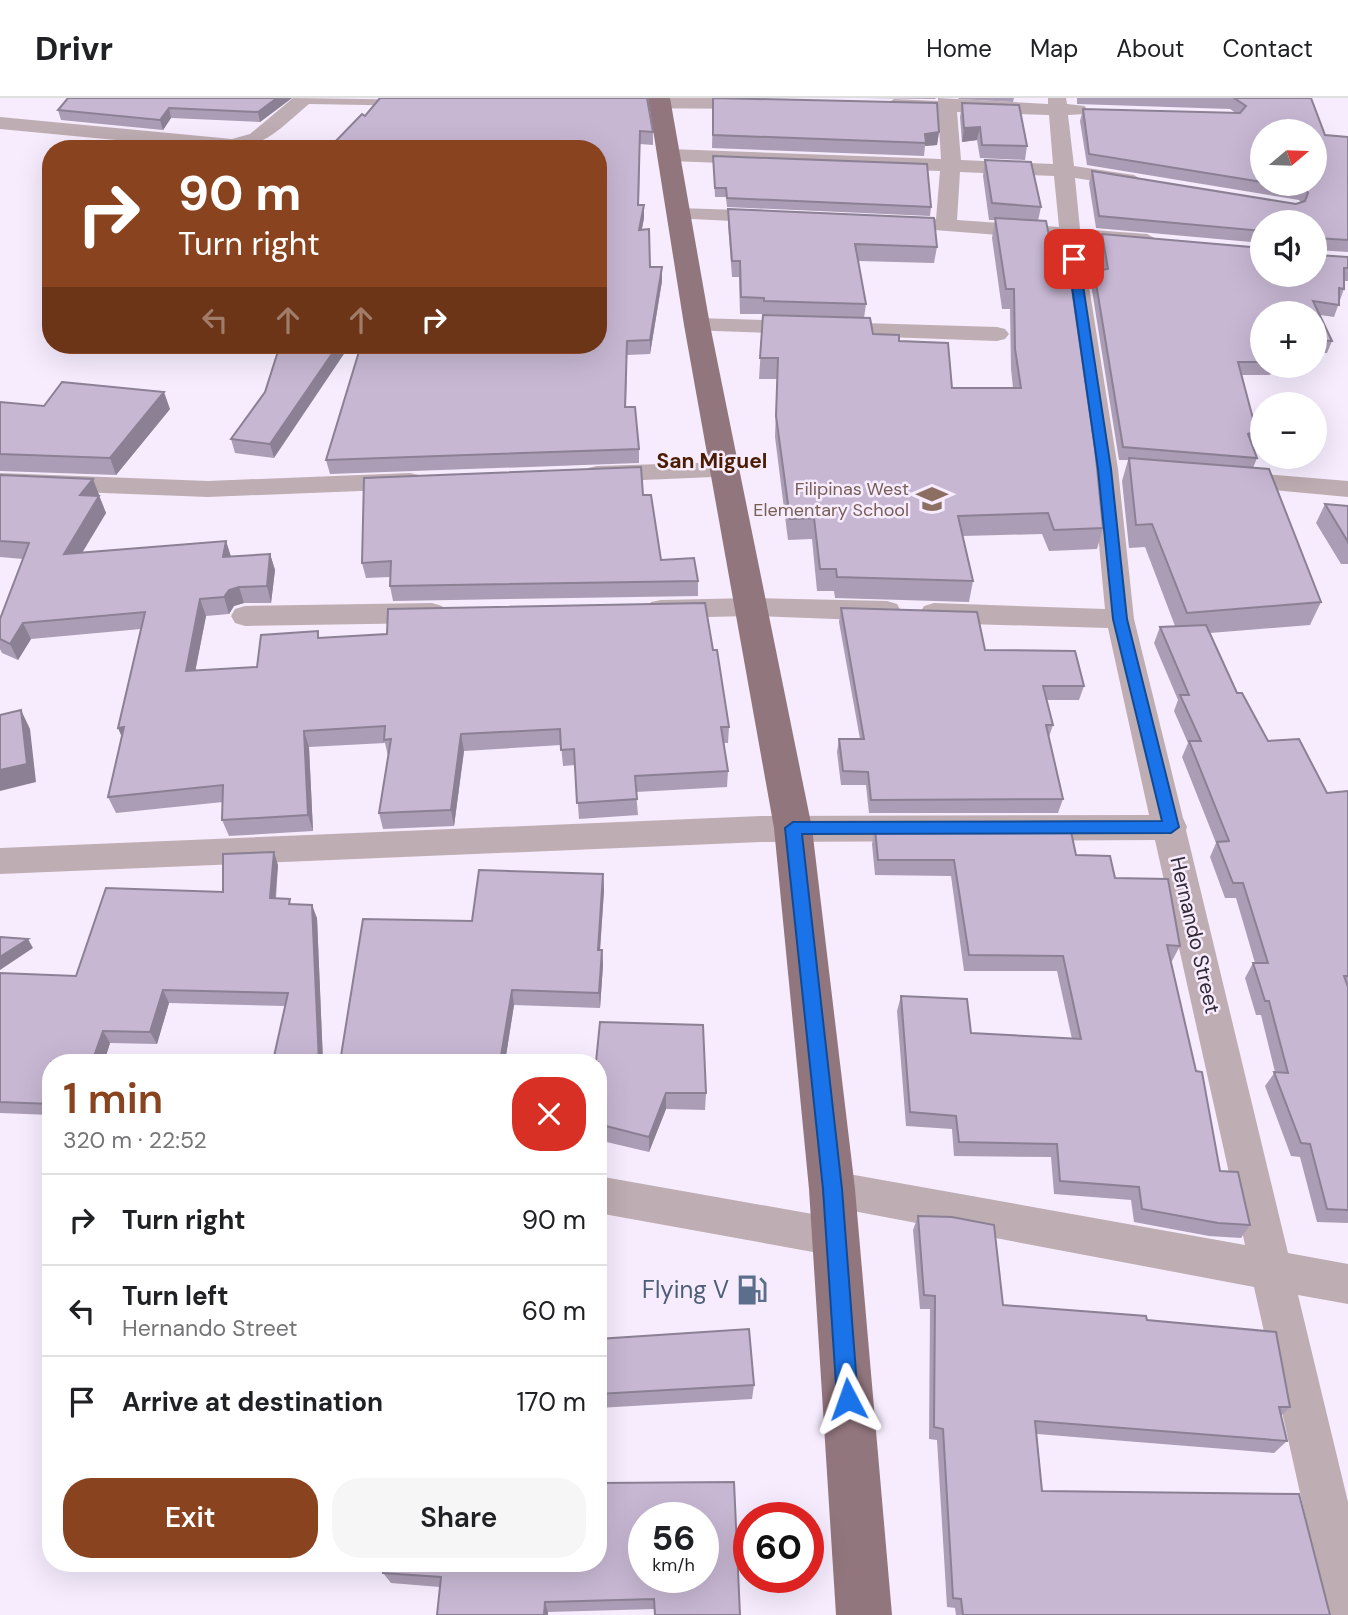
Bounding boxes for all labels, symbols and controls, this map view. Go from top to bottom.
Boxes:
text: Drivr [35,27,113,70]
text: Home [926,33,992,64]
text: Map [1030,33,1078,64]
text: About [1116,33,1185,64]
text: Contact [1223,33,1313,64]
north arrow [1250,119,1326,196]
map controls [1250,119,1327,469]
text: 90 m [178,161,301,225]
icon: right [63,168,154,259]
button: sound [1250,210,1327,287]
text: Turn right [178,223,320,265]
pin [1044,229,1104,289]
icon: arrive [1055,240,1093,278]
icon: left [196,301,234,339]
icon: ahead [269,301,307,339]
icon: ahead [342,301,380,339]
icon: right [415,301,453,339]
button: + [1250,301,1327,378]
button: − [1250,392,1327,469]
district label: San Miguel [657,447,767,475]
place label: Filipinas West Elementary School [753,477,909,522]
school or university icon: Filipinas West Elementary School [915,482,949,516]
street label: Hernando Street [1163,854,1227,1016]
text: 1 min [63,1071,163,1126]
button: close [512,1077,586,1151]
text: 320 m · 22:52 [63,1125,207,1155]
icon: right [63,1201,101,1239]
text: Turn right [122,1203,246,1237]
text: 90 m [522,1203,586,1237]
fuel station icon: Flying V [735,1273,769,1307]
place label: Flying V [642,1274,729,1305]
text: Turn left [122,1279,229,1313]
icon: left [63,1292,101,1330]
text: 60 m [522,1294,586,1328]
text: Hernando Street [122,1313,298,1343]
position arrow [811,1362,885,1436]
icon: arrive [63,1383,101,1421]
text: Arrive at destination [122,1385,383,1419]
text: 170 m [517,1385,586,1419]
button: Exit [63,1478,318,1558]
button: Share [332,1478,586,1558]
speed limit sign: 60 [733,1502,824,1593]
text: 56 [652,1515,695,1561]
text: km/h [652,1553,695,1577]

